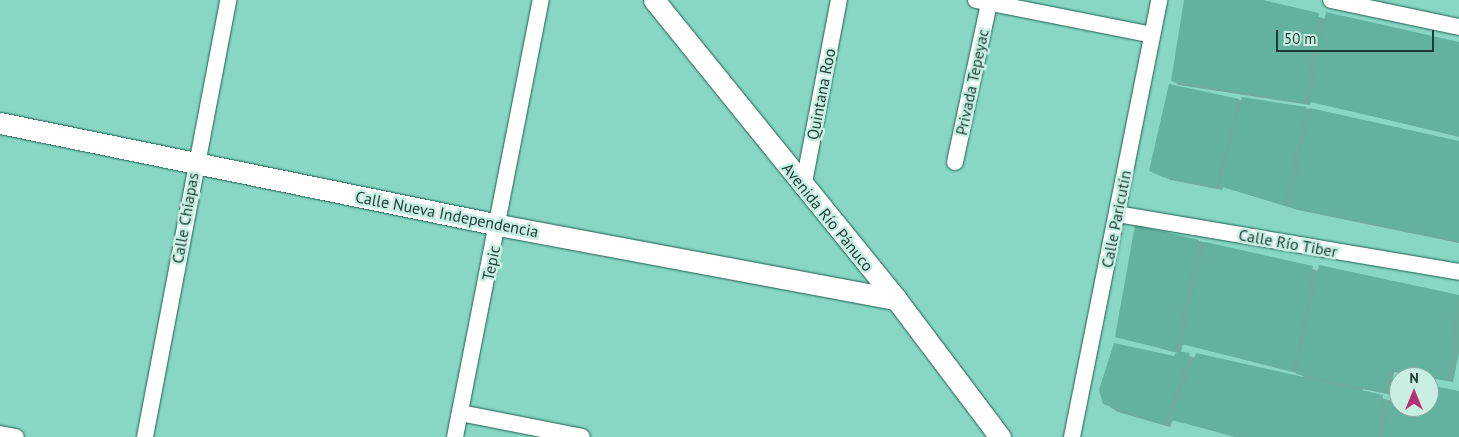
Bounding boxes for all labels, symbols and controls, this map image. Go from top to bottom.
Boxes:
scale bar [1279,20,1436,52]
street label: Privada Tepeyac [951,27,993,137]
text: 50 m [1284,29,1317,48]
street label: Quintana Roo [803,47,839,141]
street label: Avenida Río Pánuco [778,159,878,275]
street label: Calle Paricutín [1097,169,1135,269]
street label: Calle Chiapas [168,171,202,265]
street label: Calle Nueva Independencia [354,187,540,241]
street label: Calle Río Tiber [1237,225,1339,261]
street label: Tepic [478,244,504,282]
north arrow [1389,367,1439,417]
text: N [1409,369,1419,387]

